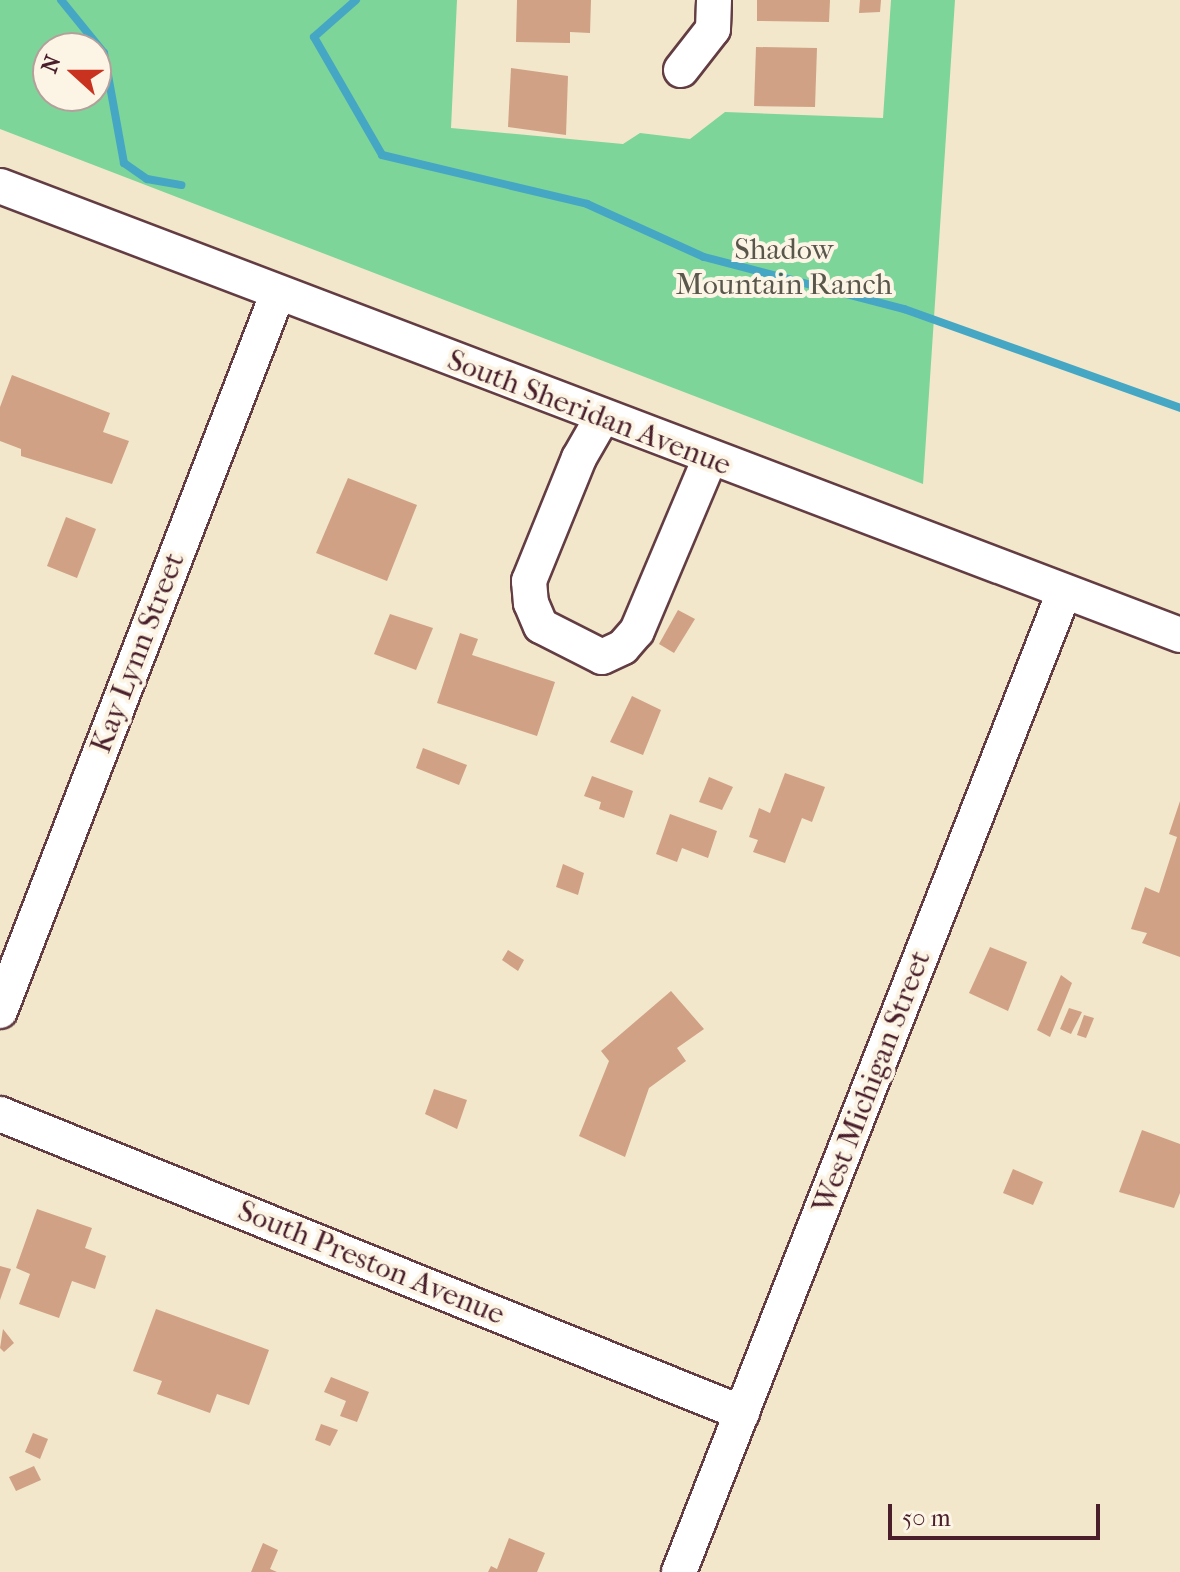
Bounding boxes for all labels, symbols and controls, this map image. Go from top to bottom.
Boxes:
north arrow [32,32,112,112]
text: N [36,52,67,77]
park label: Shadow Mountain Ranch [676,232,892,302]
street label: South Sheridan Avenue [442,342,736,484]
street label: Kay Lynn Street [83,548,193,758]
street label: West Michigan Street [805,946,939,1218]
street label: South Preston Avenue [232,1193,510,1333]
scale bar [892,1488,1104,1538]
text: 50 m [902,1504,951,1532]

